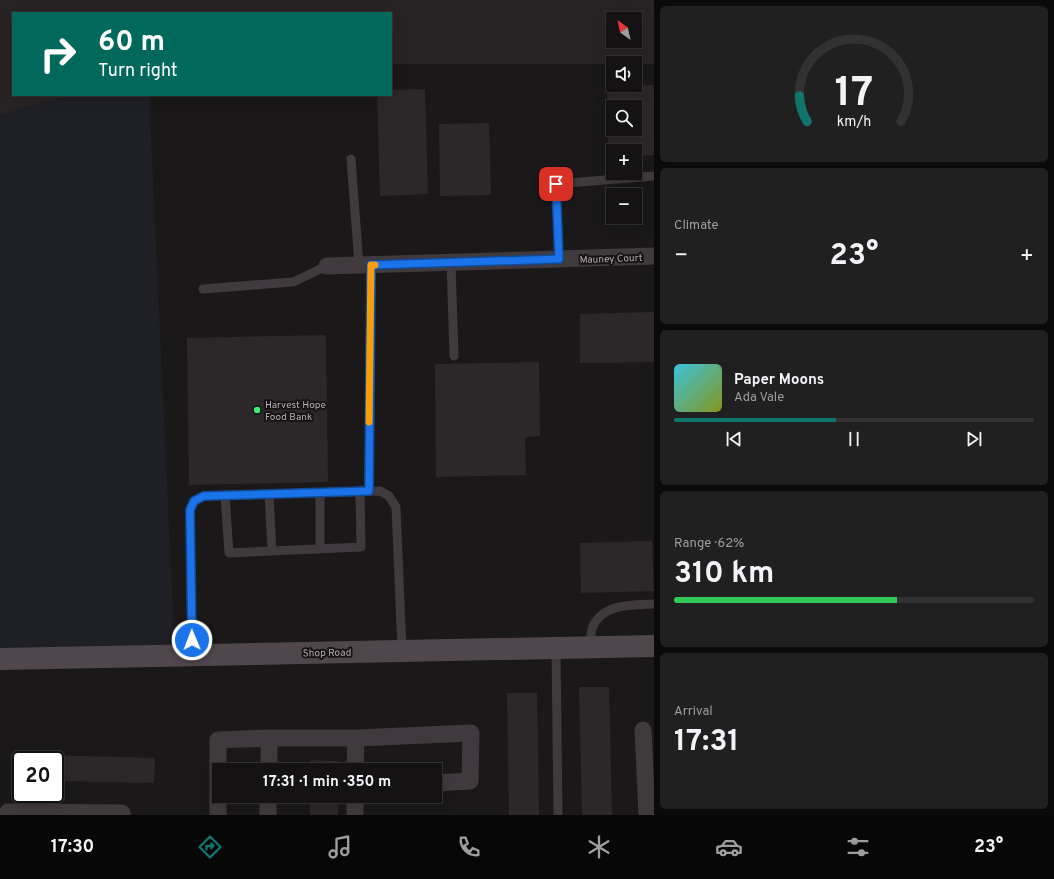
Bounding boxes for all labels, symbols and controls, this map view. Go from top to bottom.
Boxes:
north arrow [606,12,642,48]
map controls [606,12,642,224]
text: 60 m [98,25,165,61]
icon: right [32,28,84,80]
button: sound [606,56,642,92]
text: Turn right [98,60,178,83]
text: 17 [835,68,873,121]
button: search [606,100,642,136]
text: km/h [837,112,871,130]
button: + [606,144,642,180]
pin [539,167,573,201]
icon: arrive [545,173,567,195]
button: − [606,188,642,224]
text: Climate [674,218,719,234]
text: 23° [830,238,878,275]
text: − [674,243,688,270]
text: + [1020,243,1034,270]
street label: Mauney Court [579,252,643,267]
text: Paper Moons [734,371,824,390]
text: Ada Vale [734,390,784,406]
place label: Harvest Hope Food Bank [265,399,326,424]
marker: Harvest Hope Food Bank [252,405,262,415]
icon: previous [723,428,745,450]
icon: pause [843,428,865,450]
icon: next [963,428,985,450]
text: Range · 62% [674,536,744,552]
text: 310 km [674,556,774,593]
position arrow [171,619,213,661]
street label: Shop Road [303,647,351,660]
text: Arrival [674,704,713,720]
text: 17:31 [674,724,739,761]
speed limit sign: 20 [12,751,64,803]
text: 17:31 · 1 min · 350 m [263,773,391,792]
icon: directions [196,833,224,861]
icon: music [326,833,354,861]
icon: phone [455,833,483,861]
icon: climate [585,833,613,861]
icon: car [715,833,743,861]
icon: filters [844,833,872,861]
text: 17:30 [51,836,94,859]
text: 23° [974,836,1003,859]

